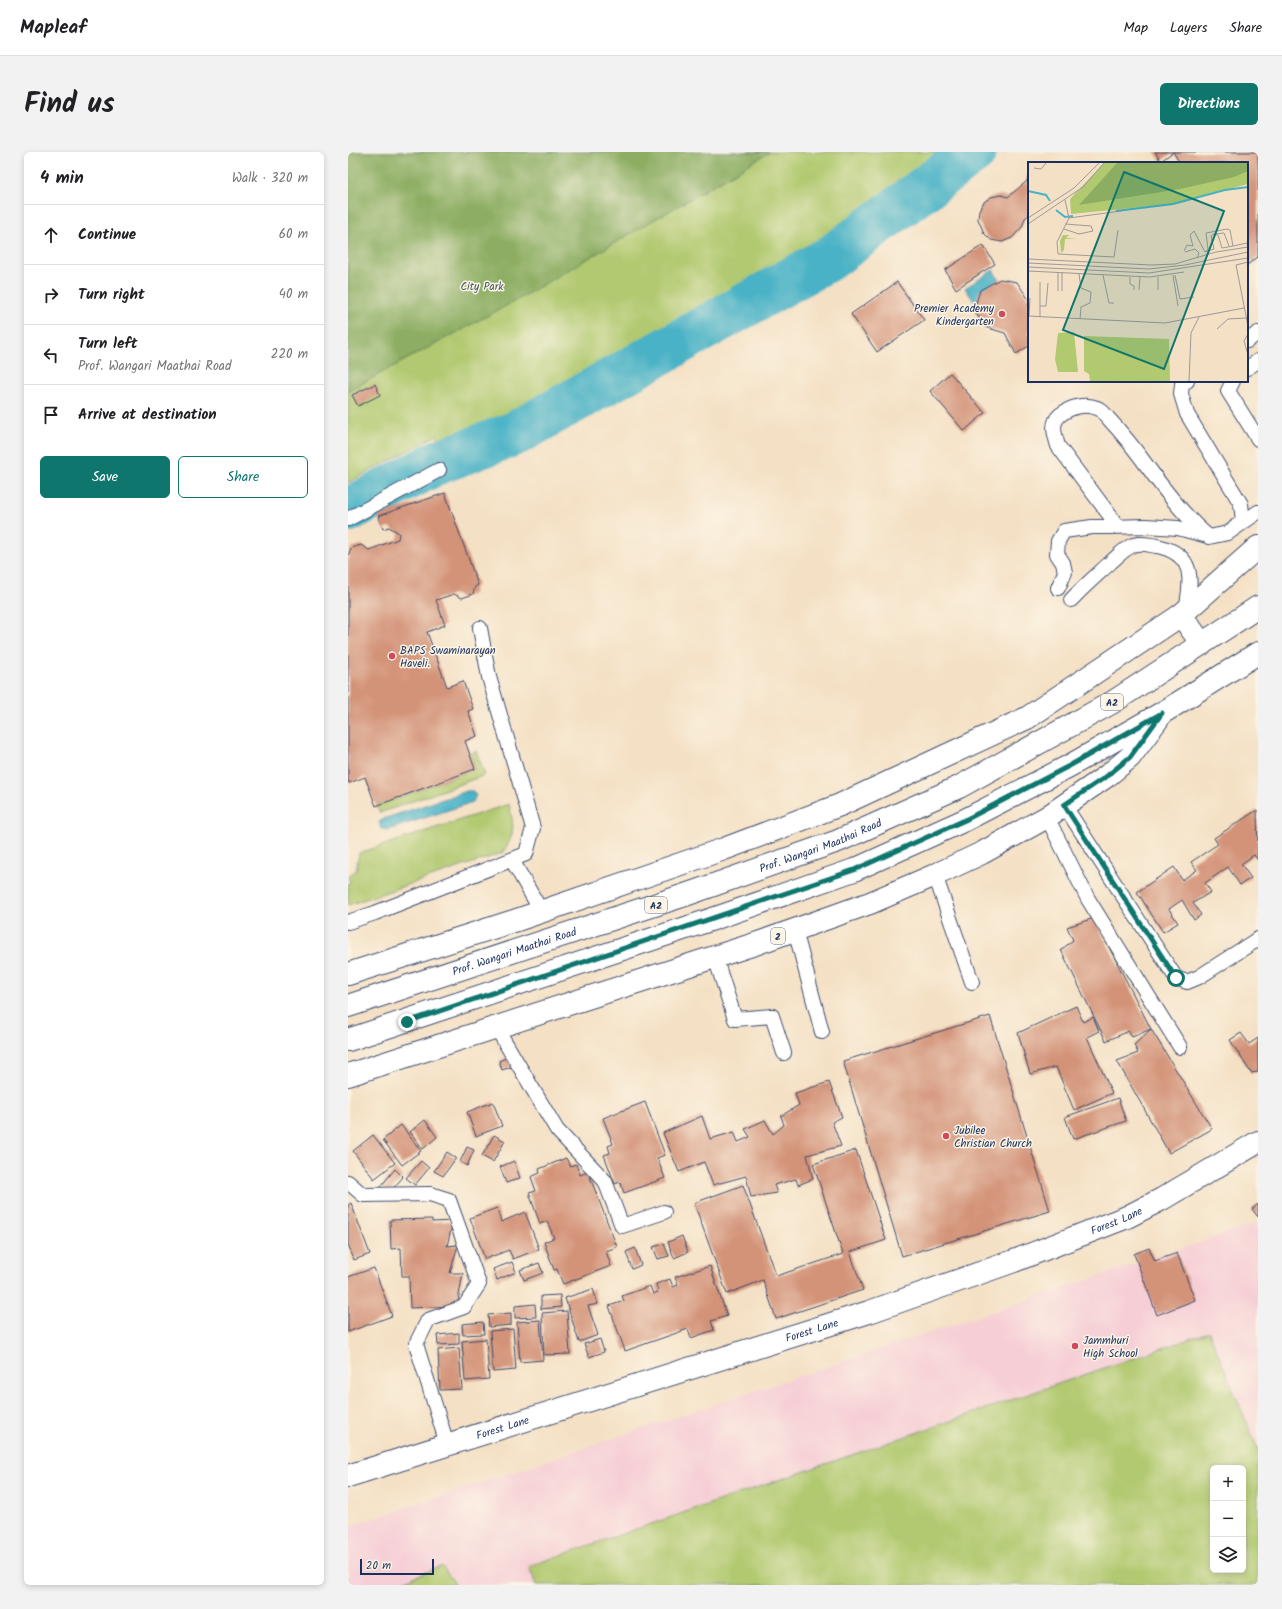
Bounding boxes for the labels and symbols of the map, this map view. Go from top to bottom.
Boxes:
inset map [1028,162,1248,382]
park label: City Park [461,278,504,296]
place label: Premier Academy Kindergarten [914,300,995,331]
marker: Premier Academy Kindergarten [997,309,1007,319]
place label: BAPS Swaminarayan Haveli. [400,642,496,673]
marker: BAPS Swaminarayan Haveli. [387,651,397,661]
road number: A2 [1101,694,1123,710]
street label: Prof. Wangari Maathai Road [757,814,885,878]
road number: A2 [645,897,667,913]
street label: Prof. Wangari Maathai Road [450,923,580,981]
road number: 2 [771,928,785,944]
route start [1167,969,1185,987]
route end [398,1013,416,1031]
place label: Jubilee Christian Church [954,1122,1032,1153]
marker: Jubilee Christian Church [941,1131,951,1141]
street label: Forest Lane [1088,1202,1146,1240]
street label: Forest Lane [783,1314,841,1348]
place label: Jammhuri High School [1083,1332,1138,1363]
marker: Jammhuri High School [1070,1341,1080,1351]
street label: Forest Lane [474,1411,532,1445]
scale bar [360,1557,434,1576]

